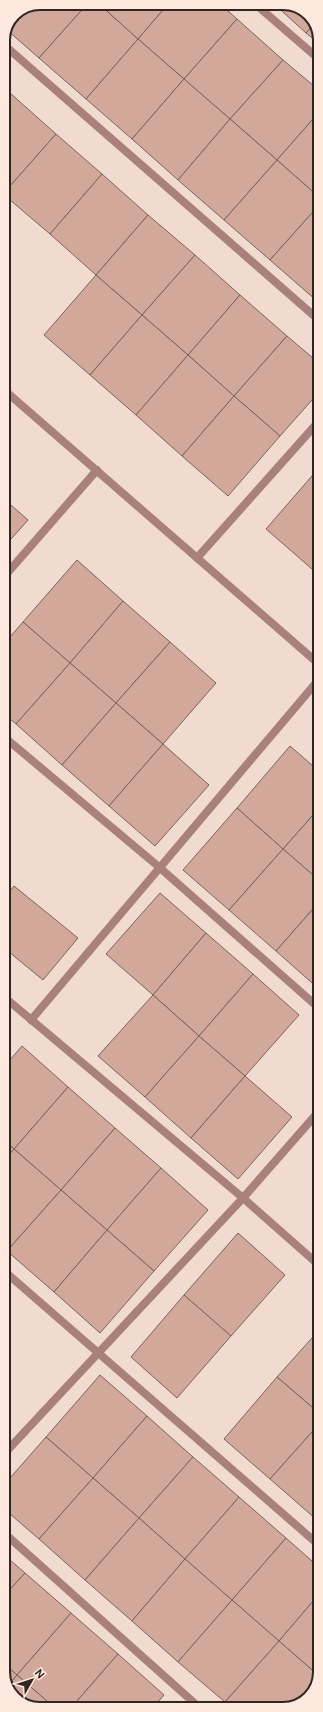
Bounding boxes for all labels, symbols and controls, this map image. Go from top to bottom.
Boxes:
north arrow [12,1660,52,1700]
text: N [32,1666,48,1681]

